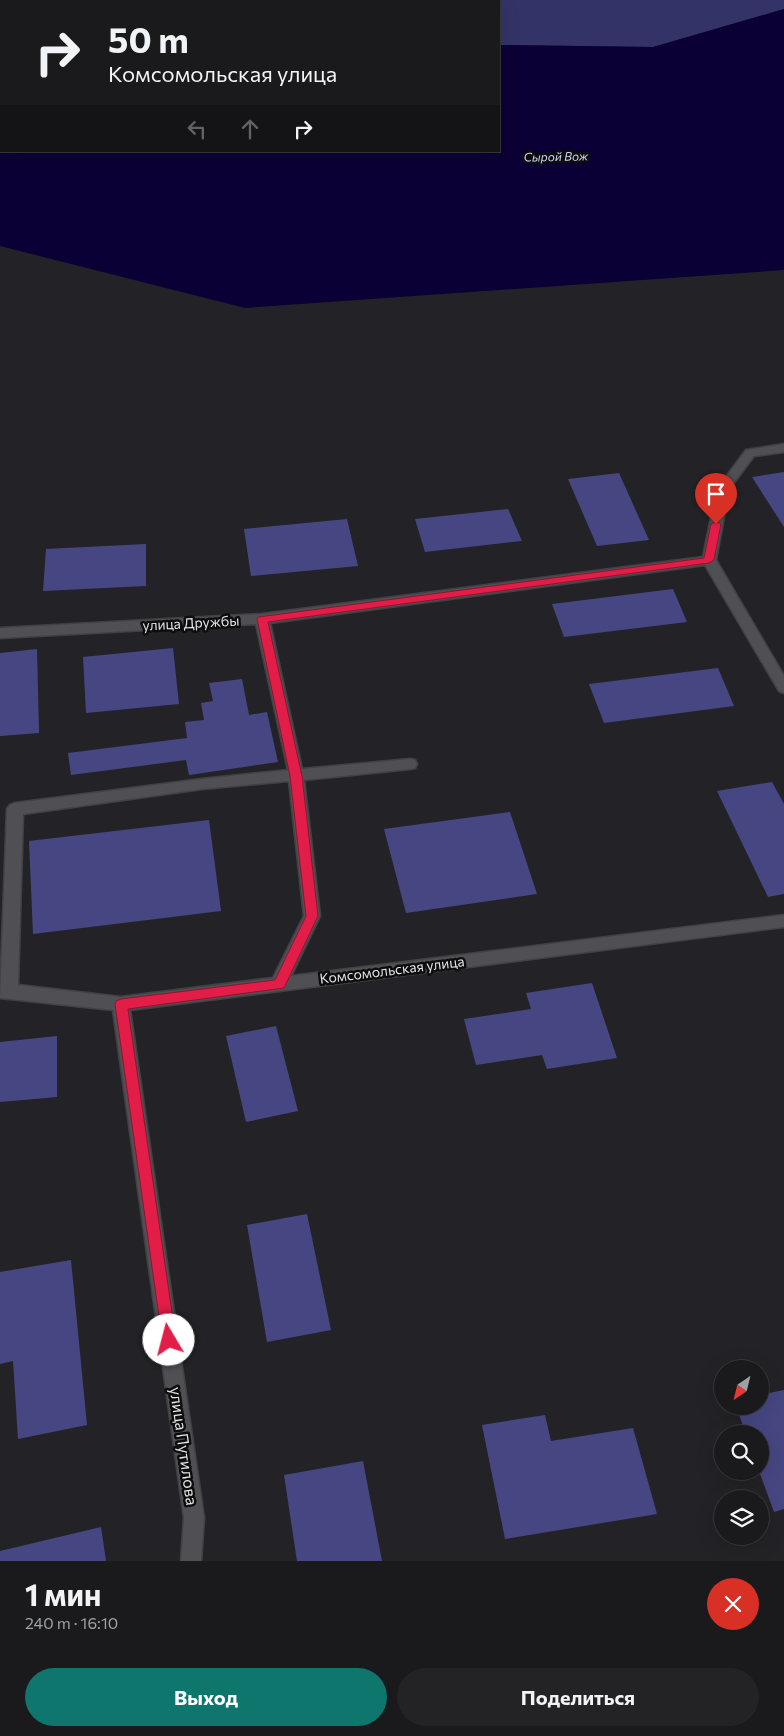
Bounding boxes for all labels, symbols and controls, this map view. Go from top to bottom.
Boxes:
text: 50 m [108,17,189,60]
icon: right [25,20,90,85]
text: Комсомольская улица [108,60,337,87]
icon: left [183,115,211,143]
icon: ahead [236,115,264,143]
icon: right [289,115,317,143]
water label: Сырой Вож [524,148,589,164]
pin [695,473,737,524]
icon: arrive [702,480,730,508]
street label: улица Дружбы [142,611,240,634]
street label: Комсомольская улица [319,952,465,987]
position arrow [142,1313,194,1365]
north arrow [714,1360,769,1415]
map controls [714,1360,769,1545]
street label: улица Путилова [167,1386,202,1506]
button: search [714,1425,769,1480]
button: layers [714,1490,769,1545]
text: 1 мин [25,1575,101,1612]
button: close [707,1578,759,1630]
text: 240 m · 16:10 [25,1613,118,1632]
button: Выход [25,1668,387,1726]
button: Поделиться [397,1668,759,1726]

